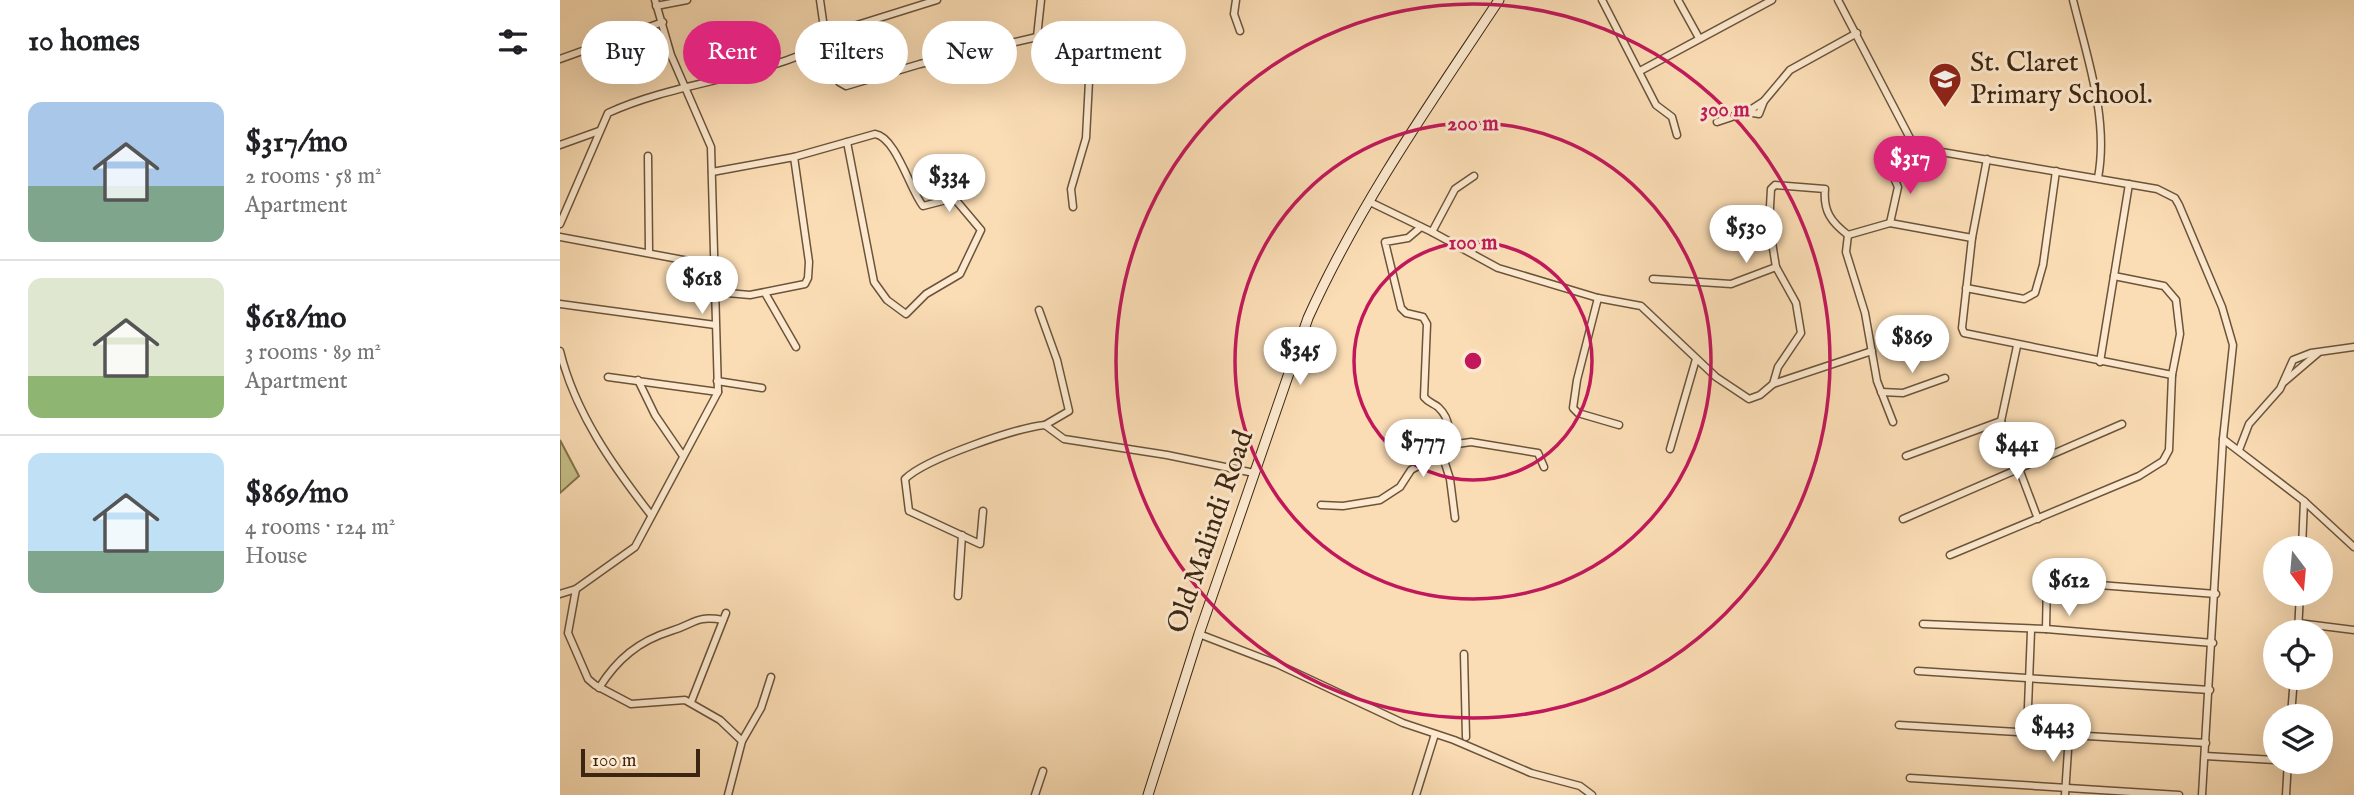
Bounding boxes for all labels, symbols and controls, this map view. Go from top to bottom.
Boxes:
chip: Buy [581,21,669,84]
chip: Rent [683,21,781,84]
chip: Filters [795,21,908,84]
chip: New [922,21,1017,84]
chip: Apartment [1031,21,1186,84]
text: 10 homes [28,23,140,61]
icon: filters [494,23,532,61]
place label: St. Claret Primary School. [1970,46,2153,113]
school or university icon: St. Claret Primary School. [1926,60,1964,109]
text: 300 m [1700,97,1750,124]
text: 200 m [1447,111,1499,138]
text: $317/mo [245,124,347,162]
icon: home [84,130,168,214]
pin: $317 [1869,136,1951,196]
text: $317 [1890,144,1930,173]
pin: $334 [908,154,990,214]
text: 2 rooms · 58 m² [245,162,382,191]
text: $334 [928,162,970,191]
text: Apartment [245,191,348,220]
pin: $530 [1705,205,1787,265]
text: $530 [1726,213,1766,242]
text: 100 m [1448,230,1498,257]
pin: $618 [661,256,743,316]
text: $618 [682,264,722,293]
text: $618/mo [245,300,346,338]
icon: home [84,306,168,390]
pin: $869 [1871,316,1953,375]
text: $869 [1891,323,1933,352]
pin: $345 [1259,328,1341,387]
text: $345 [1280,335,1320,364]
text: 3 rooms · 89 m² [245,338,381,367]
centre of rings [1461,349,1485,373]
text: Apartment [245,367,348,396]
pin: $777 [1382,420,1464,479]
pin: $441 [1976,422,2058,482]
street label: Old Malindi Road [1160,426,1262,638]
text: $777 [1400,427,1446,456]
text: $441 [1995,430,2039,459]
text: $869/mo [245,475,348,513]
icon: home [84,481,168,565]
text: 4 rooms · 124 m² [245,513,395,542]
north arrow [2263,536,2333,606]
map controls [2263,536,2333,774]
text: House [245,542,307,571]
pin: $612 [2028,558,2110,618]
text: $612 [2048,566,2090,595]
button: locate [2263,620,2333,690]
pin: $443 [2012,704,2094,764]
button: layers [2263,704,2333,774]
text: $443 [2031,712,2075,741]
scale bar [581,746,700,778]
text: 100 m [592,749,636,773]

